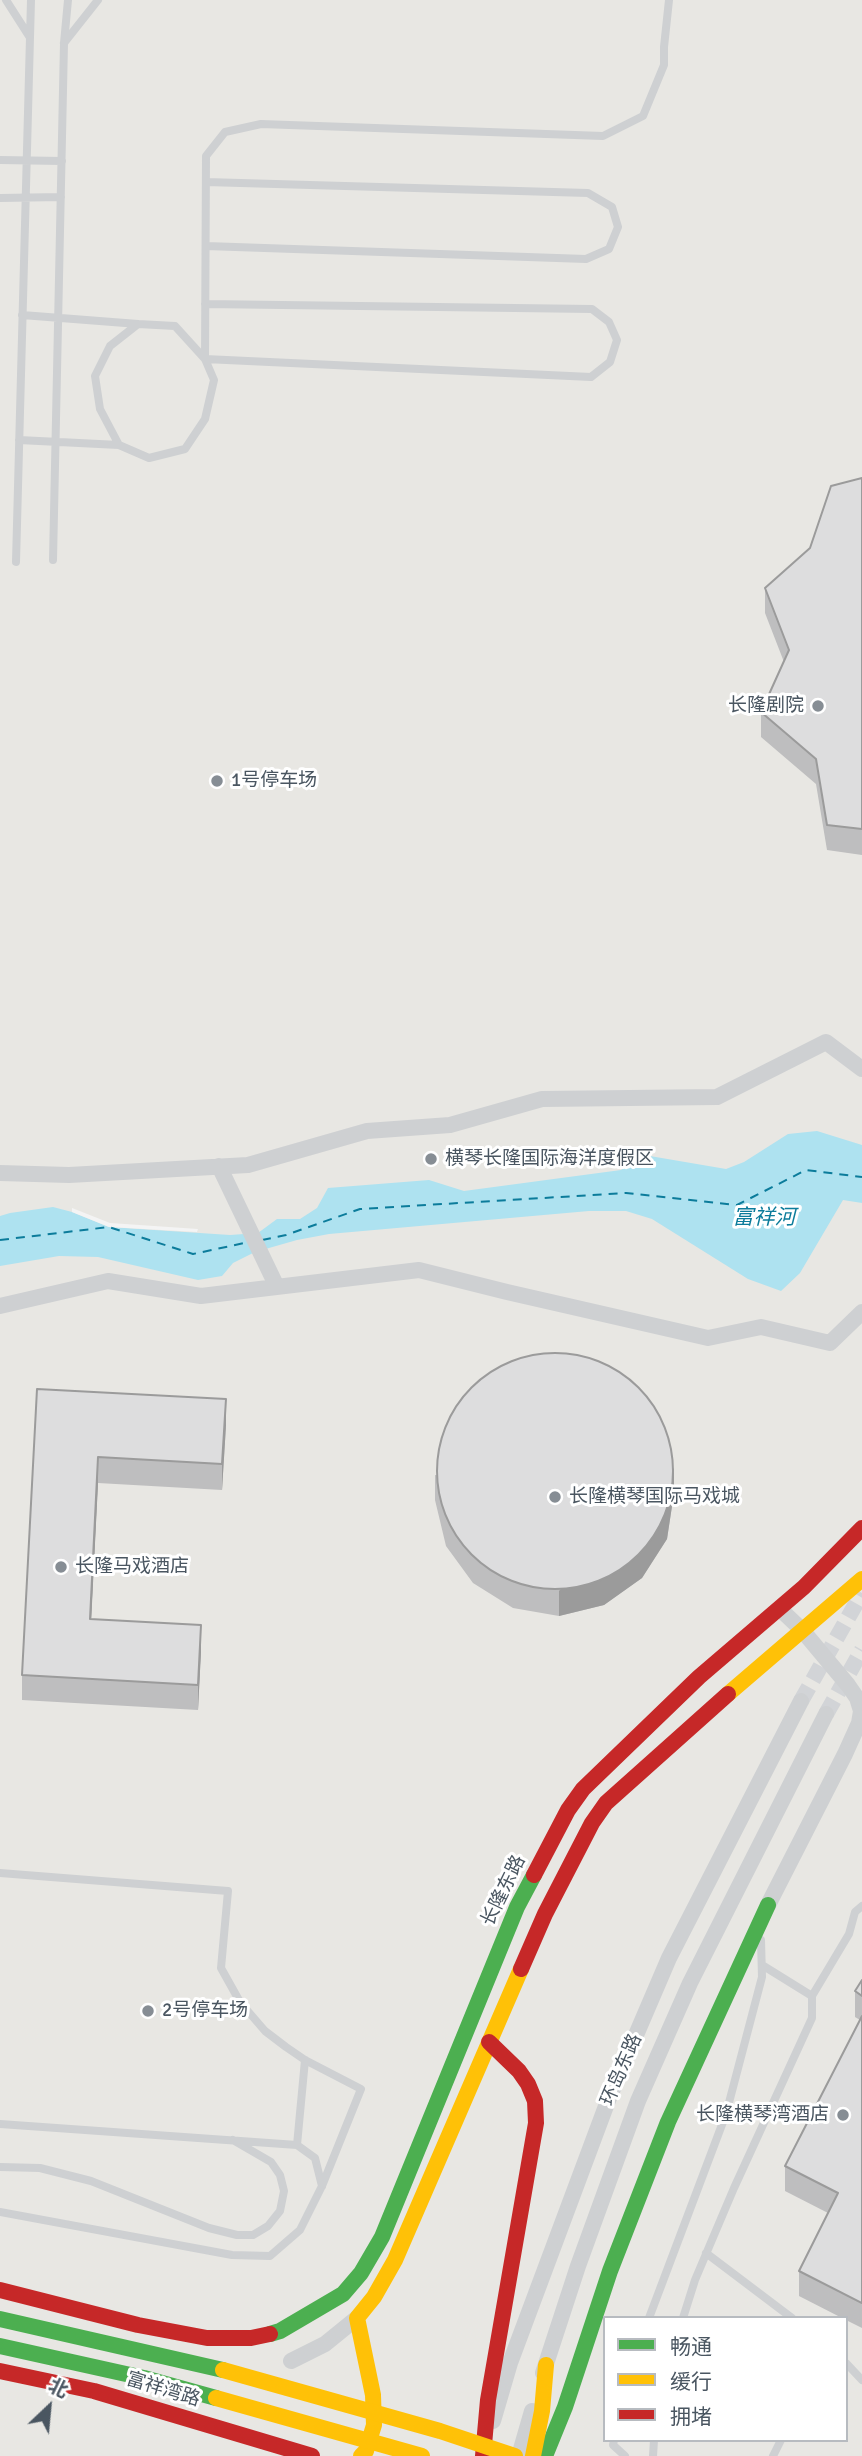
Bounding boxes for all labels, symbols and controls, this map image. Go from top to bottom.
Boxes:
place label: 长隆剧院 [728,695,804,717]
marker: 长隆剧院 [810,698,826,714]
place label: 1号停车场 [231,770,317,792]
marker: 1号停车场 [209,773,225,789]
place label: 横琴长隆国际海洋度假区 [445,1148,654,1170]
marker: 横琴长隆国际海洋度假区 [423,1151,439,1167]
water label: 富祥河 [733,1205,795,1231]
place label: 长隆横琴国际马戏城 [569,1486,740,1508]
marker: 长隆横琴国际马戏城 [547,1489,563,1505]
place label: 长隆马戏酒店 [75,1556,189,1578]
marker: 长隆马戏酒店 [53,1559,69,1575]
street label: 长隆东路 [477,1852,531,1930]
place label: 2号停车场 [162,2000,248,2022]
marker: 2号停车场 [140,2003,156,2019]
street label: 环岛东路 [597,2031,647,2109]
place label: 长隆横琴湾酒店 [696,2104,829,2126]
marker: 长隆横琴湾酒店 [835,2107,851,2123]
legend [603,2316,848,2442]
text: 畅通 [670,2334,712,2360]
street label: 富祥湾路 [123,2368,203,2412]
text: 缓行 [670,2369,712,2395]
north arrow [14,2372,84,2442]
text: 北 [44,2373,72,2403]
text: 拥堵 [670,2404,712,2430]

